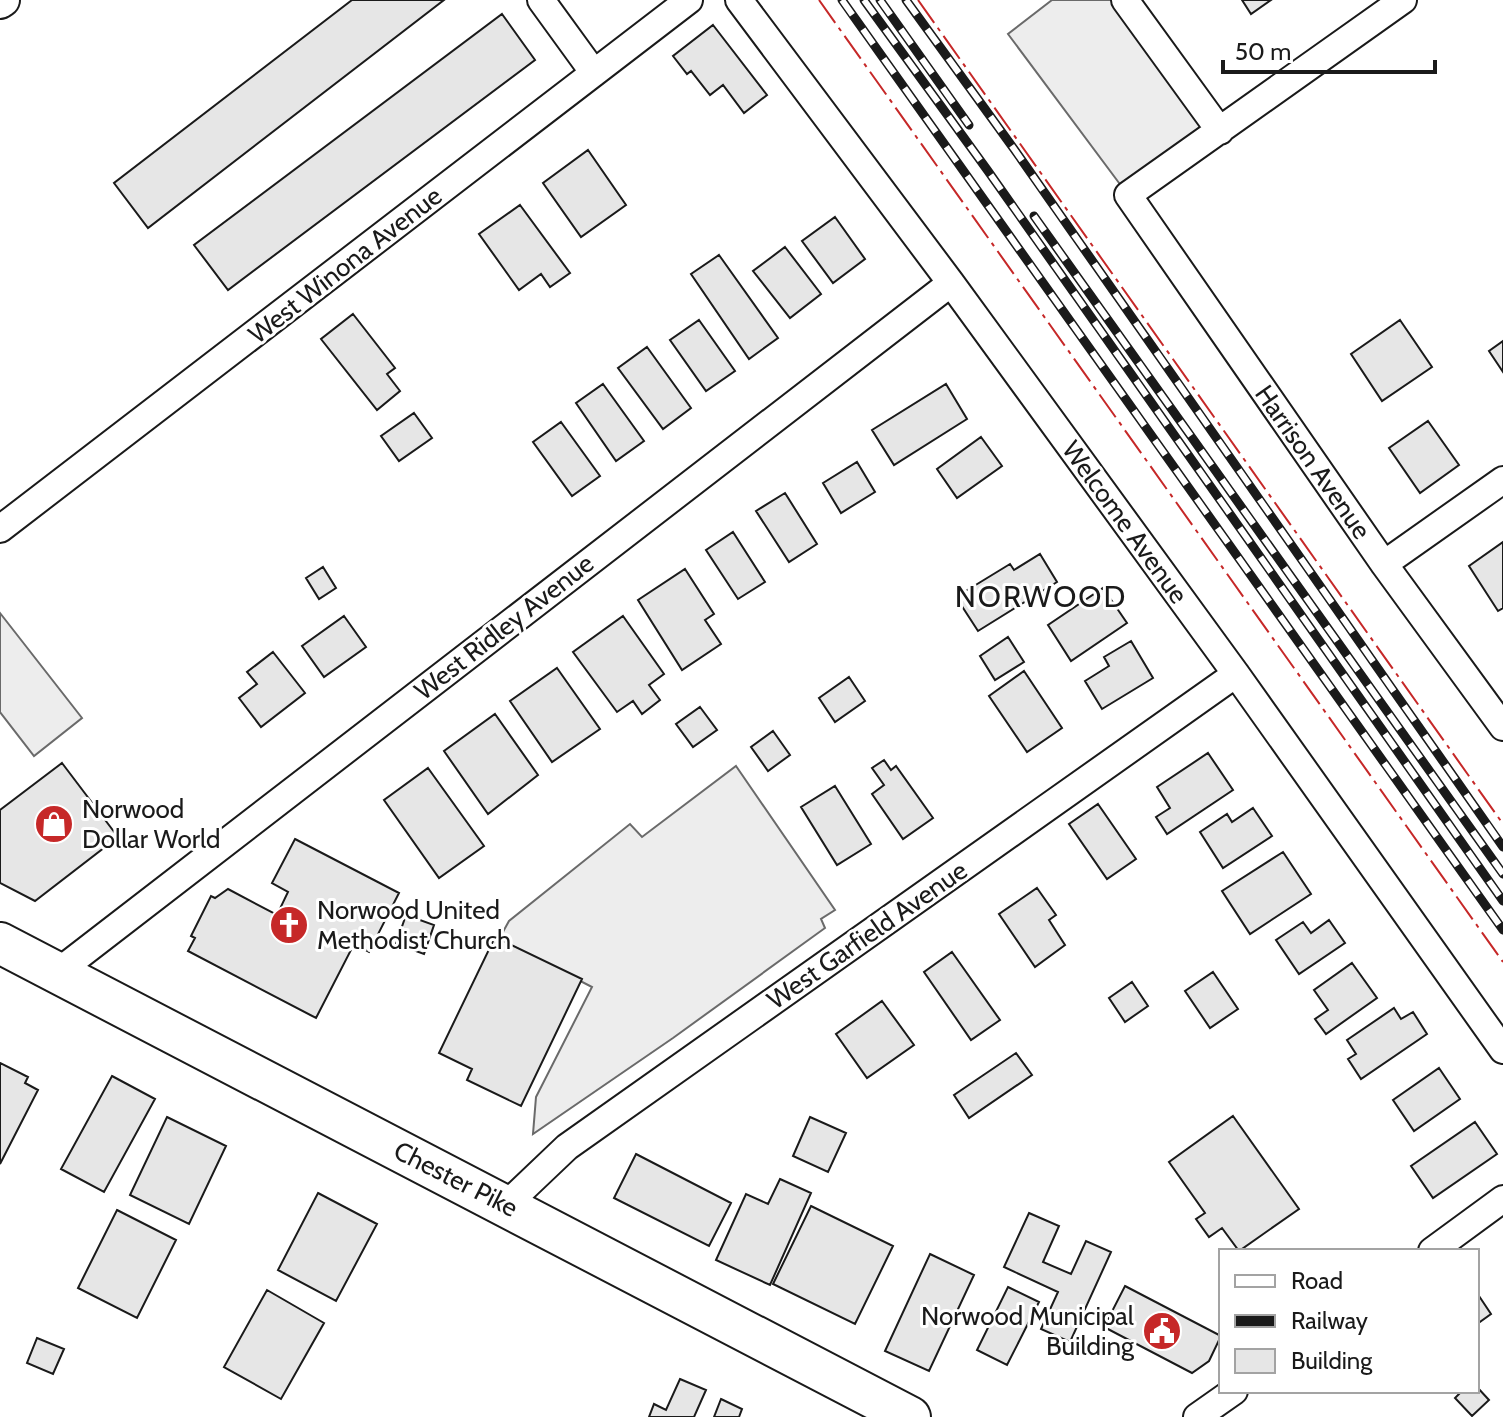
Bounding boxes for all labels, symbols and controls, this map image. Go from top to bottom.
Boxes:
scale bar [1223,24,1435,74]
text: 50 m [1235,37,1291,66]
street label: West Winona Avenue [242,180,448,350]
street label: Harrison Avenue [1248,379,1378,545]
street label: Welcome Avenue [1055,434,1195,610]
street label: West Ridley Avenue [408,547,600,707]
district label: NORWOOD [955,578,1127,615]
place label: Norwood Dollar World [82,793,220,855]
shop icon: Norwood Dollar World [33,803,75,845]
street label: West Garfield Avenue [761,854,973,1016]
place label: Norwood United Methodist Church [317,894,511,956]
church icon: Norwood United Methodist Church [268,904,310,946]
street label: Chester Pike [389,1134,523,1224]
legend [1219,1249,1479,1393]
text: Road [1291,1266,1343,1295]
place label: Norwood Municipal Building [921,1300,1135,1362]
text: Railway [1291,1306,1368,1335]
public building icon: Norwood Municipal Building [1141,1310,1183,1352]
text: Building [1291,1346,1373,1375]

